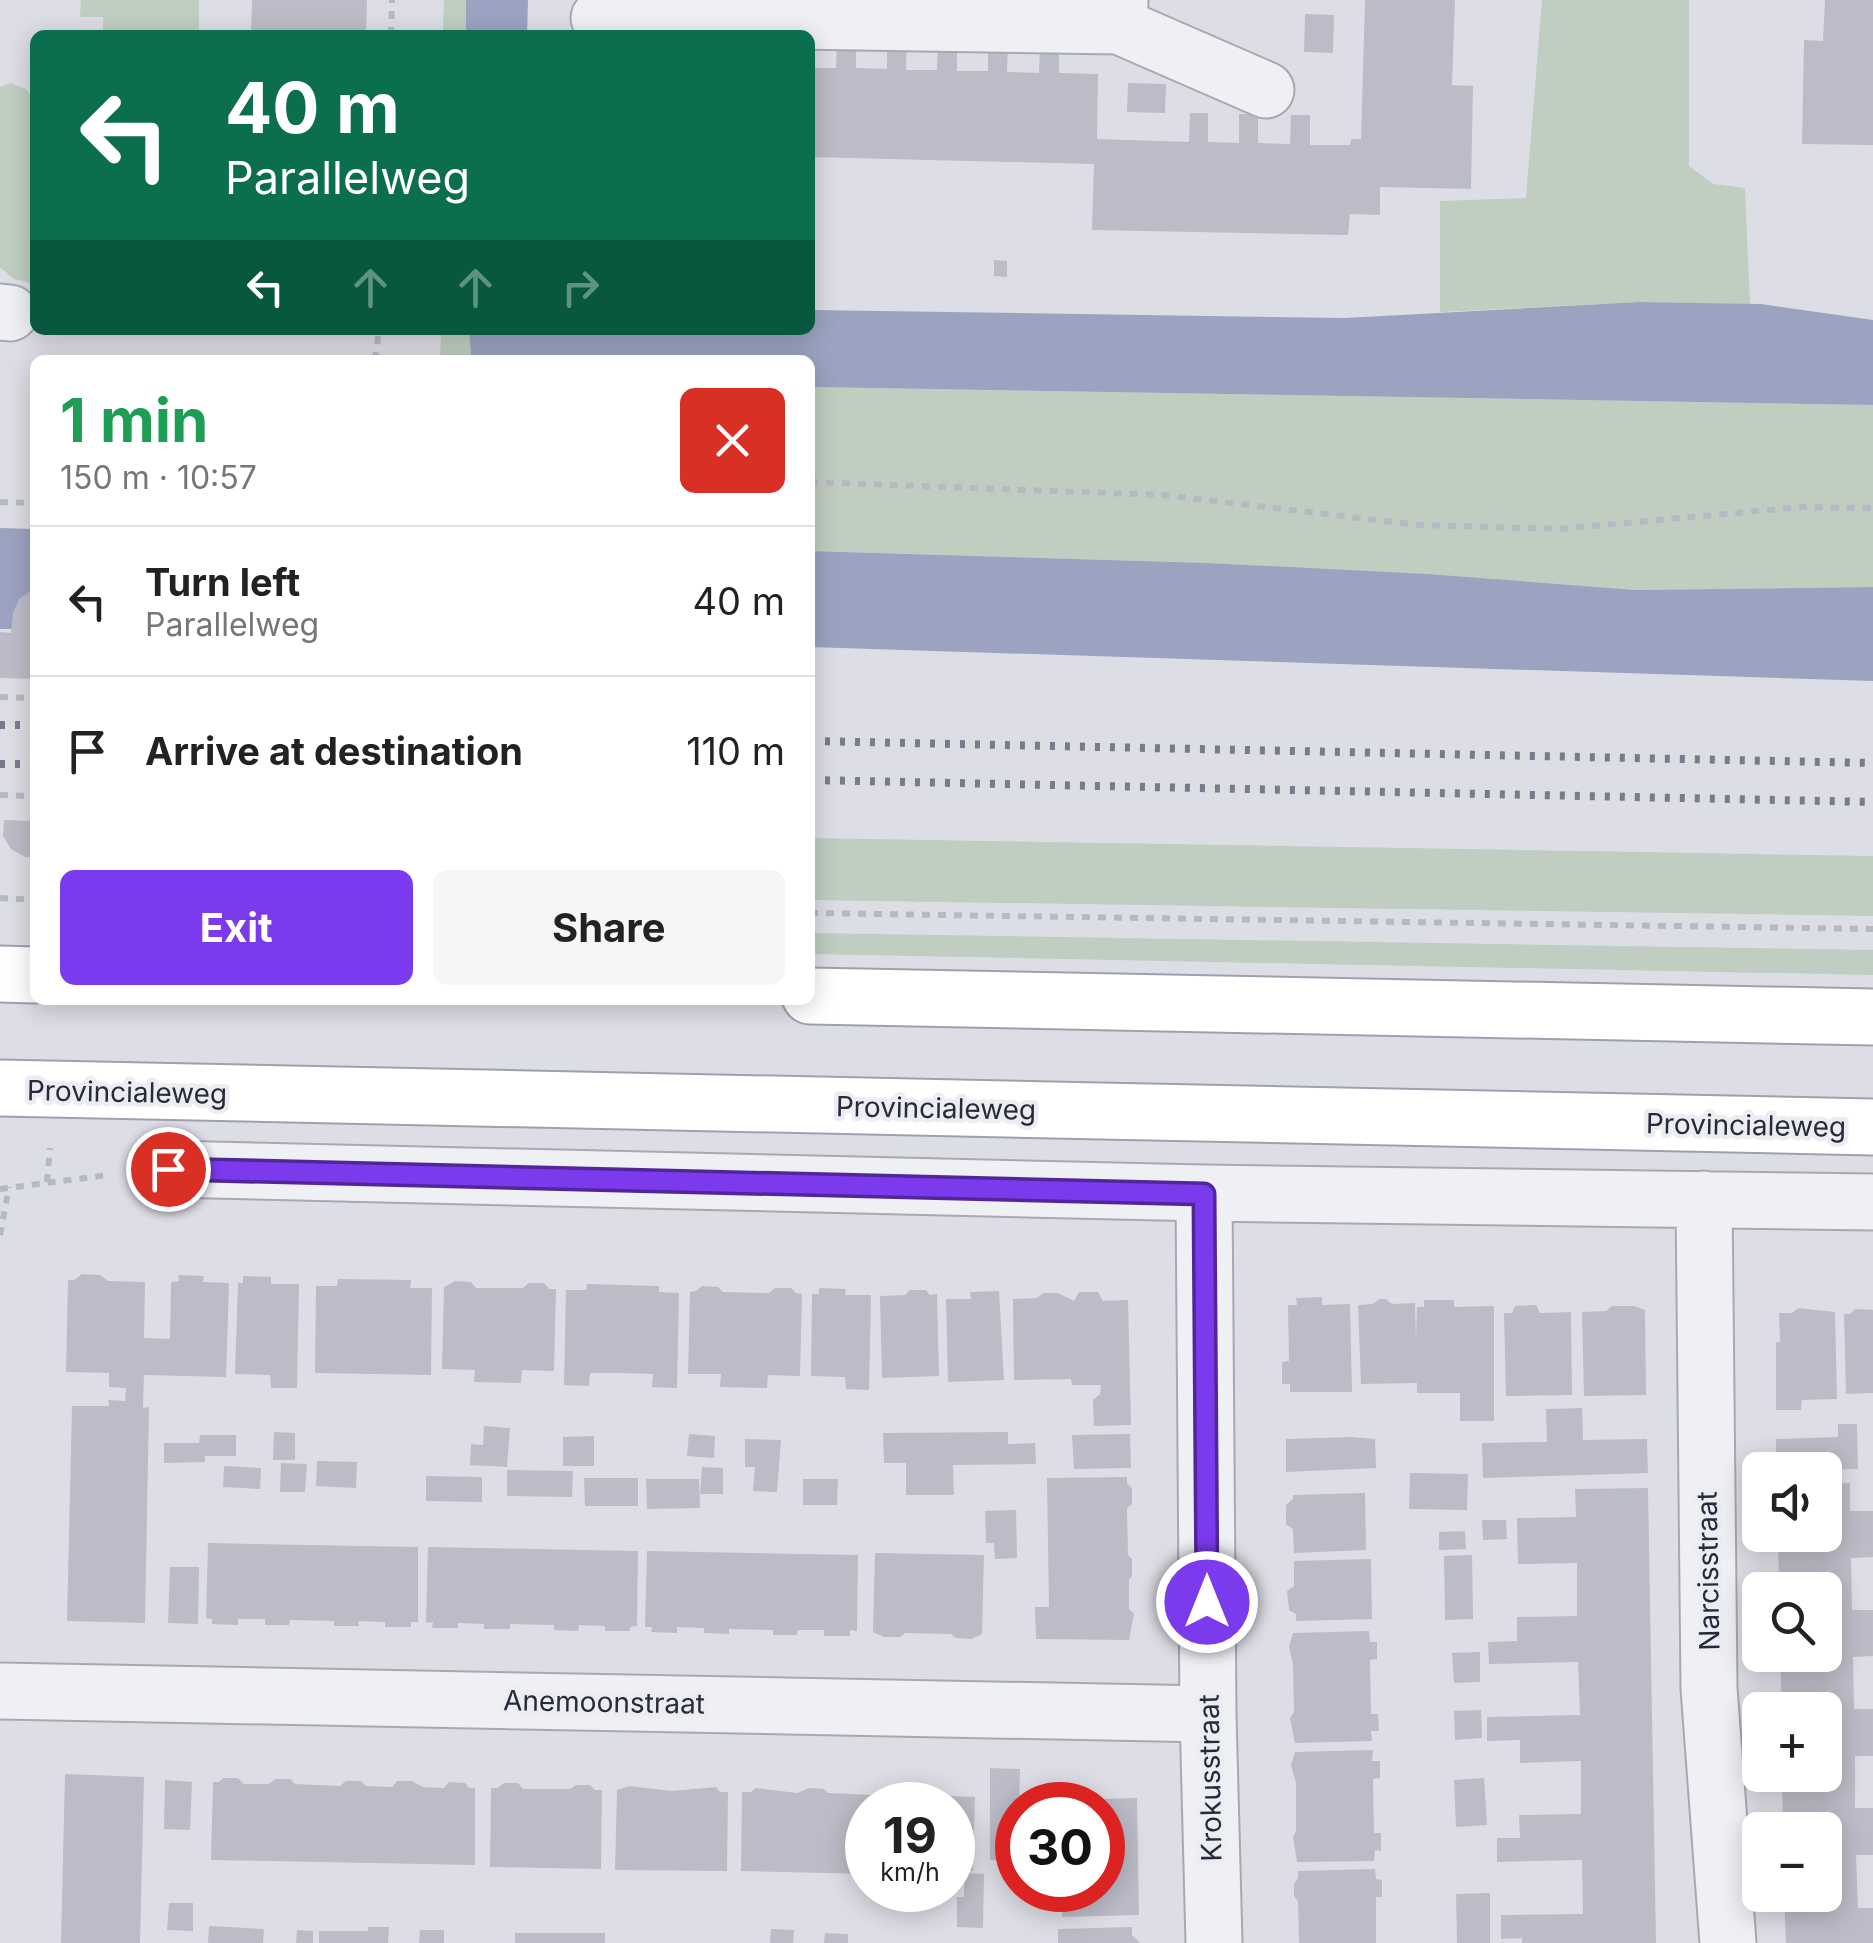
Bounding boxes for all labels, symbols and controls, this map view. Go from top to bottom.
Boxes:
text: 40 m [225,65,400,150]
icon: left [60,70,190,200]
text: Parallelweg [225,150,470,205]
icon: left [238,260,293,315]
icon: ahead [343,260,398,315]
icon: ahead [448,260,503,315]
icon: right [553,260,608,315]
text: 1 min [60,384,208,456]
button: close [680,388,785,493]
text: 150 m · 10:57 [60,458,257,497]
text: Turn left [145,559,300,605]
icon: left [60,574,115,629]
text: 40 m [693,578,785,624]
text: Parallelweg [145,605,319,644]
icon: arrive [60,724,115,779]
text: Arrive at destination [145,728,523,774]
text: 110 m [686,728,785,774]
button: Exit [60,870,413,985]
button: Share [433,870,785,985]
street label: Provincialeweg [27,1073,227,1111]
street label: Provincialeweg [836,1089,1036,1127]
street label: Provincialeweg [1646,1106,1846,1144]
pin [126,1127,211,1212]
icon: arrive [141,1142,196,1197]
map controls [1742,1452,1842,1912]
button: sound [1742,1452,1842,1552]
street label: Narcisstraat [1690,1491,1726,1651]
position arrow [1155,1550,1259,1654]
button: search [1742,1572,1842,1672]
street label: Anemoonstraat [503,1683,705,1721]
button: + [1742,1692,1842,1792]
street label: Krokusstraat [1192,1694,1228,1862]
speed limit sign: 30 [995,1782,1125,1912]
text: 19 [883,1805,937,1865]
button: − [1742,1812,1842,1912]
text: km/h [880,1857,940,1887]

